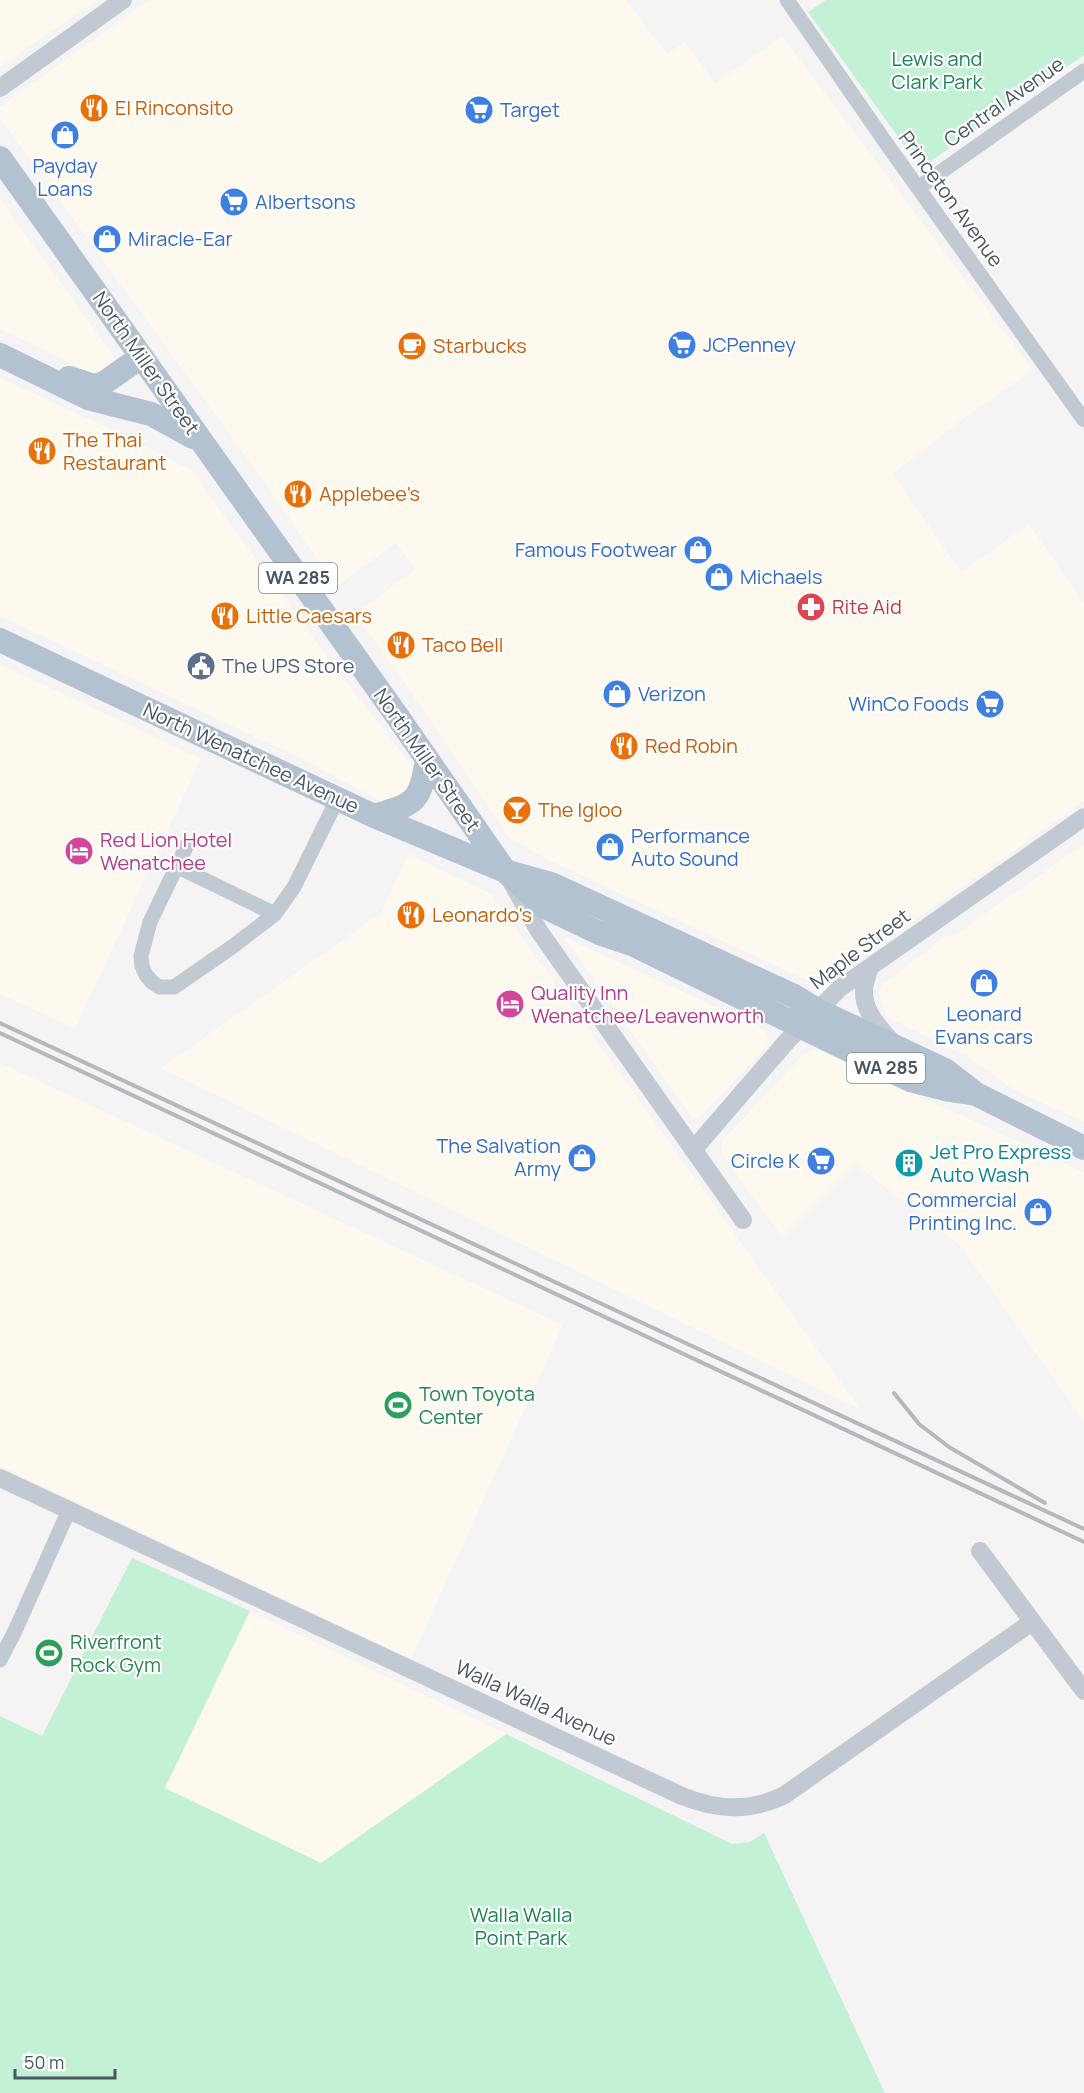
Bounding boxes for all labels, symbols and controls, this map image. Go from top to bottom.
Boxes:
park label: Lewis and Clark Park [891,45,984,95]
street label: Central Avenue [938,50,1069,153]
restaurant icon: El Rinconsito [78,92,110,124]
place label: El Rinconsito [115,94,233,121]
supermarket icon: Target [463,94,495,126]
place label: Target [500,96,560,123]
shop icon: Payday Loans [49,119,81,151]
street label: Princeton Avenue [893,125,1010,272]
place label: Payday Loans [32,152,98,202]
supermarket icon: Albertsons [218,186,250,218]
place label: Albertsons [255,188,356,215]
shop icon: Miracle-Ear [91,223,123,255]
place label: Miracle-Ear [128,225,233,252]
street label: North Miller Street [87,286,206,440]
supermarket icon: JCPenney [666,329,698,361]
cafe icon: Starbucks [396,330,428,362]
place label: JCPenney [703,331,796,358]
place label: Starbucks [433,332,527,359]
place label: The Thai Restaurant [63,426,167,476]
restaurant icon: The Thai Restaurant [26,435,58,467]
restaurant icon: Applebee's [282,478,314,510]
place label: Applebee's [319,480,420,507]
shop icon: Famous Footwear [682,534,714,566]
place label: Famous Footwear [515,536,677,563]
shop icon: Michaels [703,561,735,593]
road number: WA 285 [259,563,337,593]
place label: Michaels [740,563,822,590]
pharmacy icon: Rite Aid [795,591,827,623]
place label: Rite Aid [832,593,902,620]
restaurant icon: Little Caesars [209,600,241,632]
place label: Little Caesars [246,602,372,629]
restaurant icon: Taco Bell [385,629,417,661]
place label: Taco Bell [422,631,504,658]
public building icon: The UPS Store [185,650,217,682]
place label: The UPS Store [222,652,354,679]
shop icon: Verizon [601,678,633,710]
place label: Verizon [638,680,706,707]
street label: North Miller Street [368,683,487,837]
supermarket icon: WinCo Foods [974,688,1006,720]
place label: WinCo Foods [848,690,969,717]
street label: North Wenatchee Avenue [139,696,363,819]
restaurant icon: Red Robin [608,730,640,762]
place label: Red Robin [645,732,738,759]
bar icon: The Igloo [501,794,533,826]
place label: The Igloo [538,796,623,823]
place label: Performance Auto Sound [631,822,750,872]
place label: Red Lion Hotel Wenatchee [100,826,232,876]
shop icon: Performance Auto Sound [594,831,626,863]
hotel icon: Red Lion Hotel Wenatchee [63,835,95,867]
restaurant icon: Leonardo's [395,899,427,931]
place label: Leonardo's [432,901,532,928]
street label: Maple Street [804,902,915,995]
shop icon: Leonard Evans cars [968,967,1000,999]
place label: Quality Inn Wenatchee/Leavenworth [531,979,764,1029]
hotel icon: Quality Inn Wenatchee/Leavenworth [494,988,526,1020]
place label: Leonard Evans cars [935,1000,1033,1050]
road number: WA 285 [847,1053,925,1083]
place label: The Salvation Army [436,1132,561,1182]
place label: Jet Pro Express Auto Wash [930,1138,1071,1188]
shop icon: The Salvation Army [566,1142,598,1174]
supermarket icon: Circle K [805,1145,837,1177]
place label: Circle K [731,1147,800,1174]
building icon: Jet Pro Express Auto Wash [893,1147,925,1179]
place label: Commercial Printing Inc. [907,1186,1017,1236]
shop icon: Commercial Printing Inc. [1022,1196,1054,1228]
place label: Town Toyota Center [419,1380,535,1430]
sports icon: Town Toyota Center [382,1389,414,1421]
place label: Riverfront Rock Gym [70,1628,162,1678]
sports icon: Riverfront Rock Gym [33,1637,65,1669]
street label: Walla Walla Avenue [451,1653,621,1752]
park label: Walla Walla Point Park [470,1901,572,1951]
scale bar [15,2042,116,2080]
text: 50 m [24,2050,64,2074]

